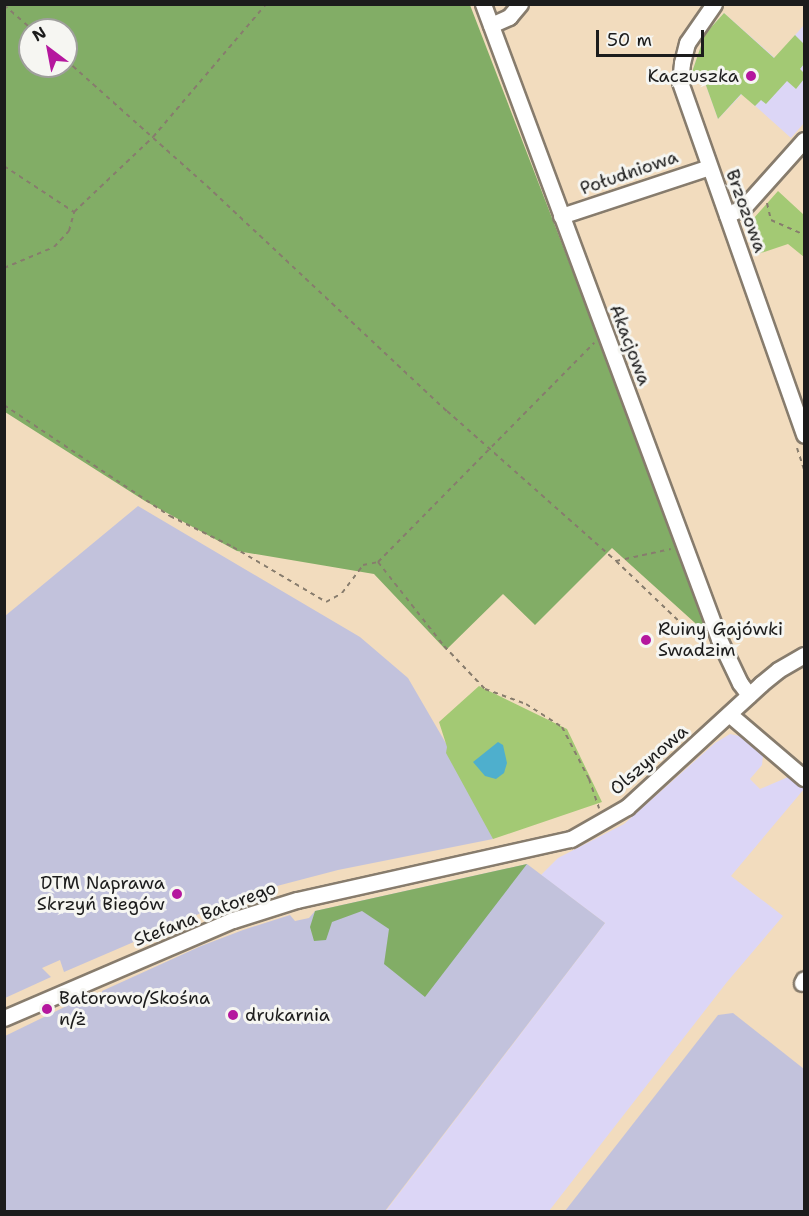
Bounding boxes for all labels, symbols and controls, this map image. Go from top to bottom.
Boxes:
north arrow [18,18,78,78]
scale bar [599,18,707,56]
text: N [28,22,50,46]
text: 50 m [607,28,652,52]
place label: Kaczuszka [647,65,739,87]
marker: Kaczuszka [744,69,758,83]
street label: Południowa [577,146,681,200]
street label: Brzozowa [721,167,771,255]
street label: Akacjowa [605,302,655,388]
place label: Ruiny Gajówki Swadzim [658,619,783,662]
marker: Ruiny Gajówki Swadzim [639,633,653,647]
street label: Olszynowa [606,720,692,800]
place label: DTM Naprawa Skrzyń Biegów [37,873,165,916]
street label: Stefana Batorego [131,877,279,951]
marker: DTM Naprawa Skrzyń Biegów [170,887,184,901]
place label: Batorowo/Skośna n/ż [59,988,210,1030]
marker: Batorowo/Skośna n/ż [40,1002,54,1016]
place label: drukarnia [245,1004,330,1026]
marker: drukarnia [226,1008,240,1022]

